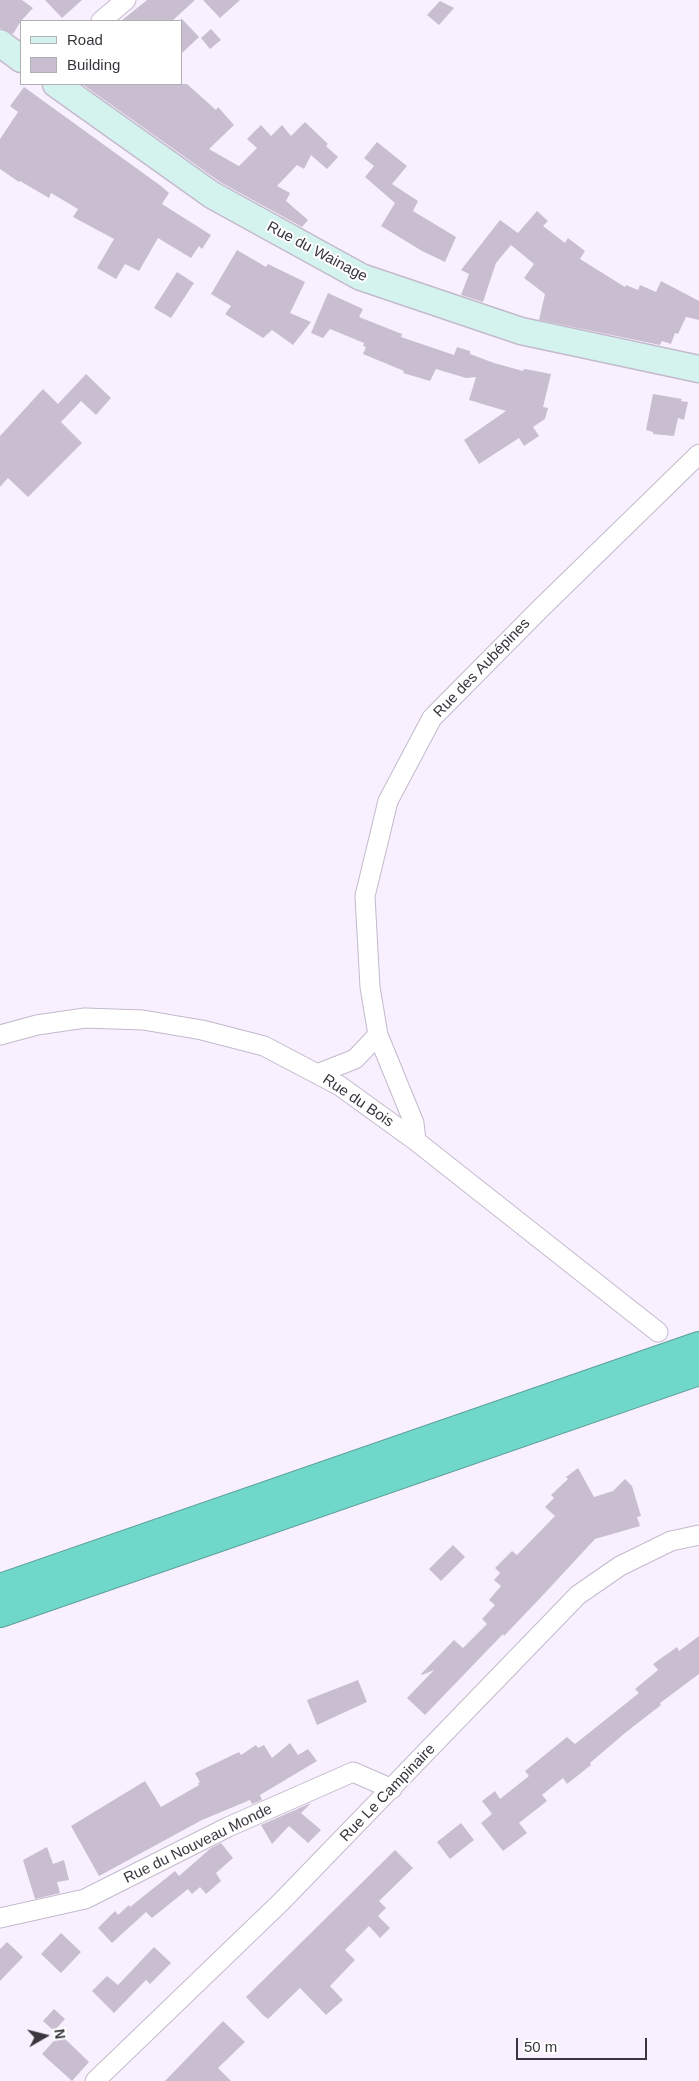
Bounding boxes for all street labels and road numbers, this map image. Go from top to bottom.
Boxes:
street label: Rue du Wainage [264,218,370,286]
street label: Rue des Aubépines [430,615,534,721]
street label: Rue du Bois [319,1071,397,1131]
street label: Rue Le Campinaire [337,1740,439,1846]
street label: Rue du Nouveau Monde [121,1800,275,1888]

